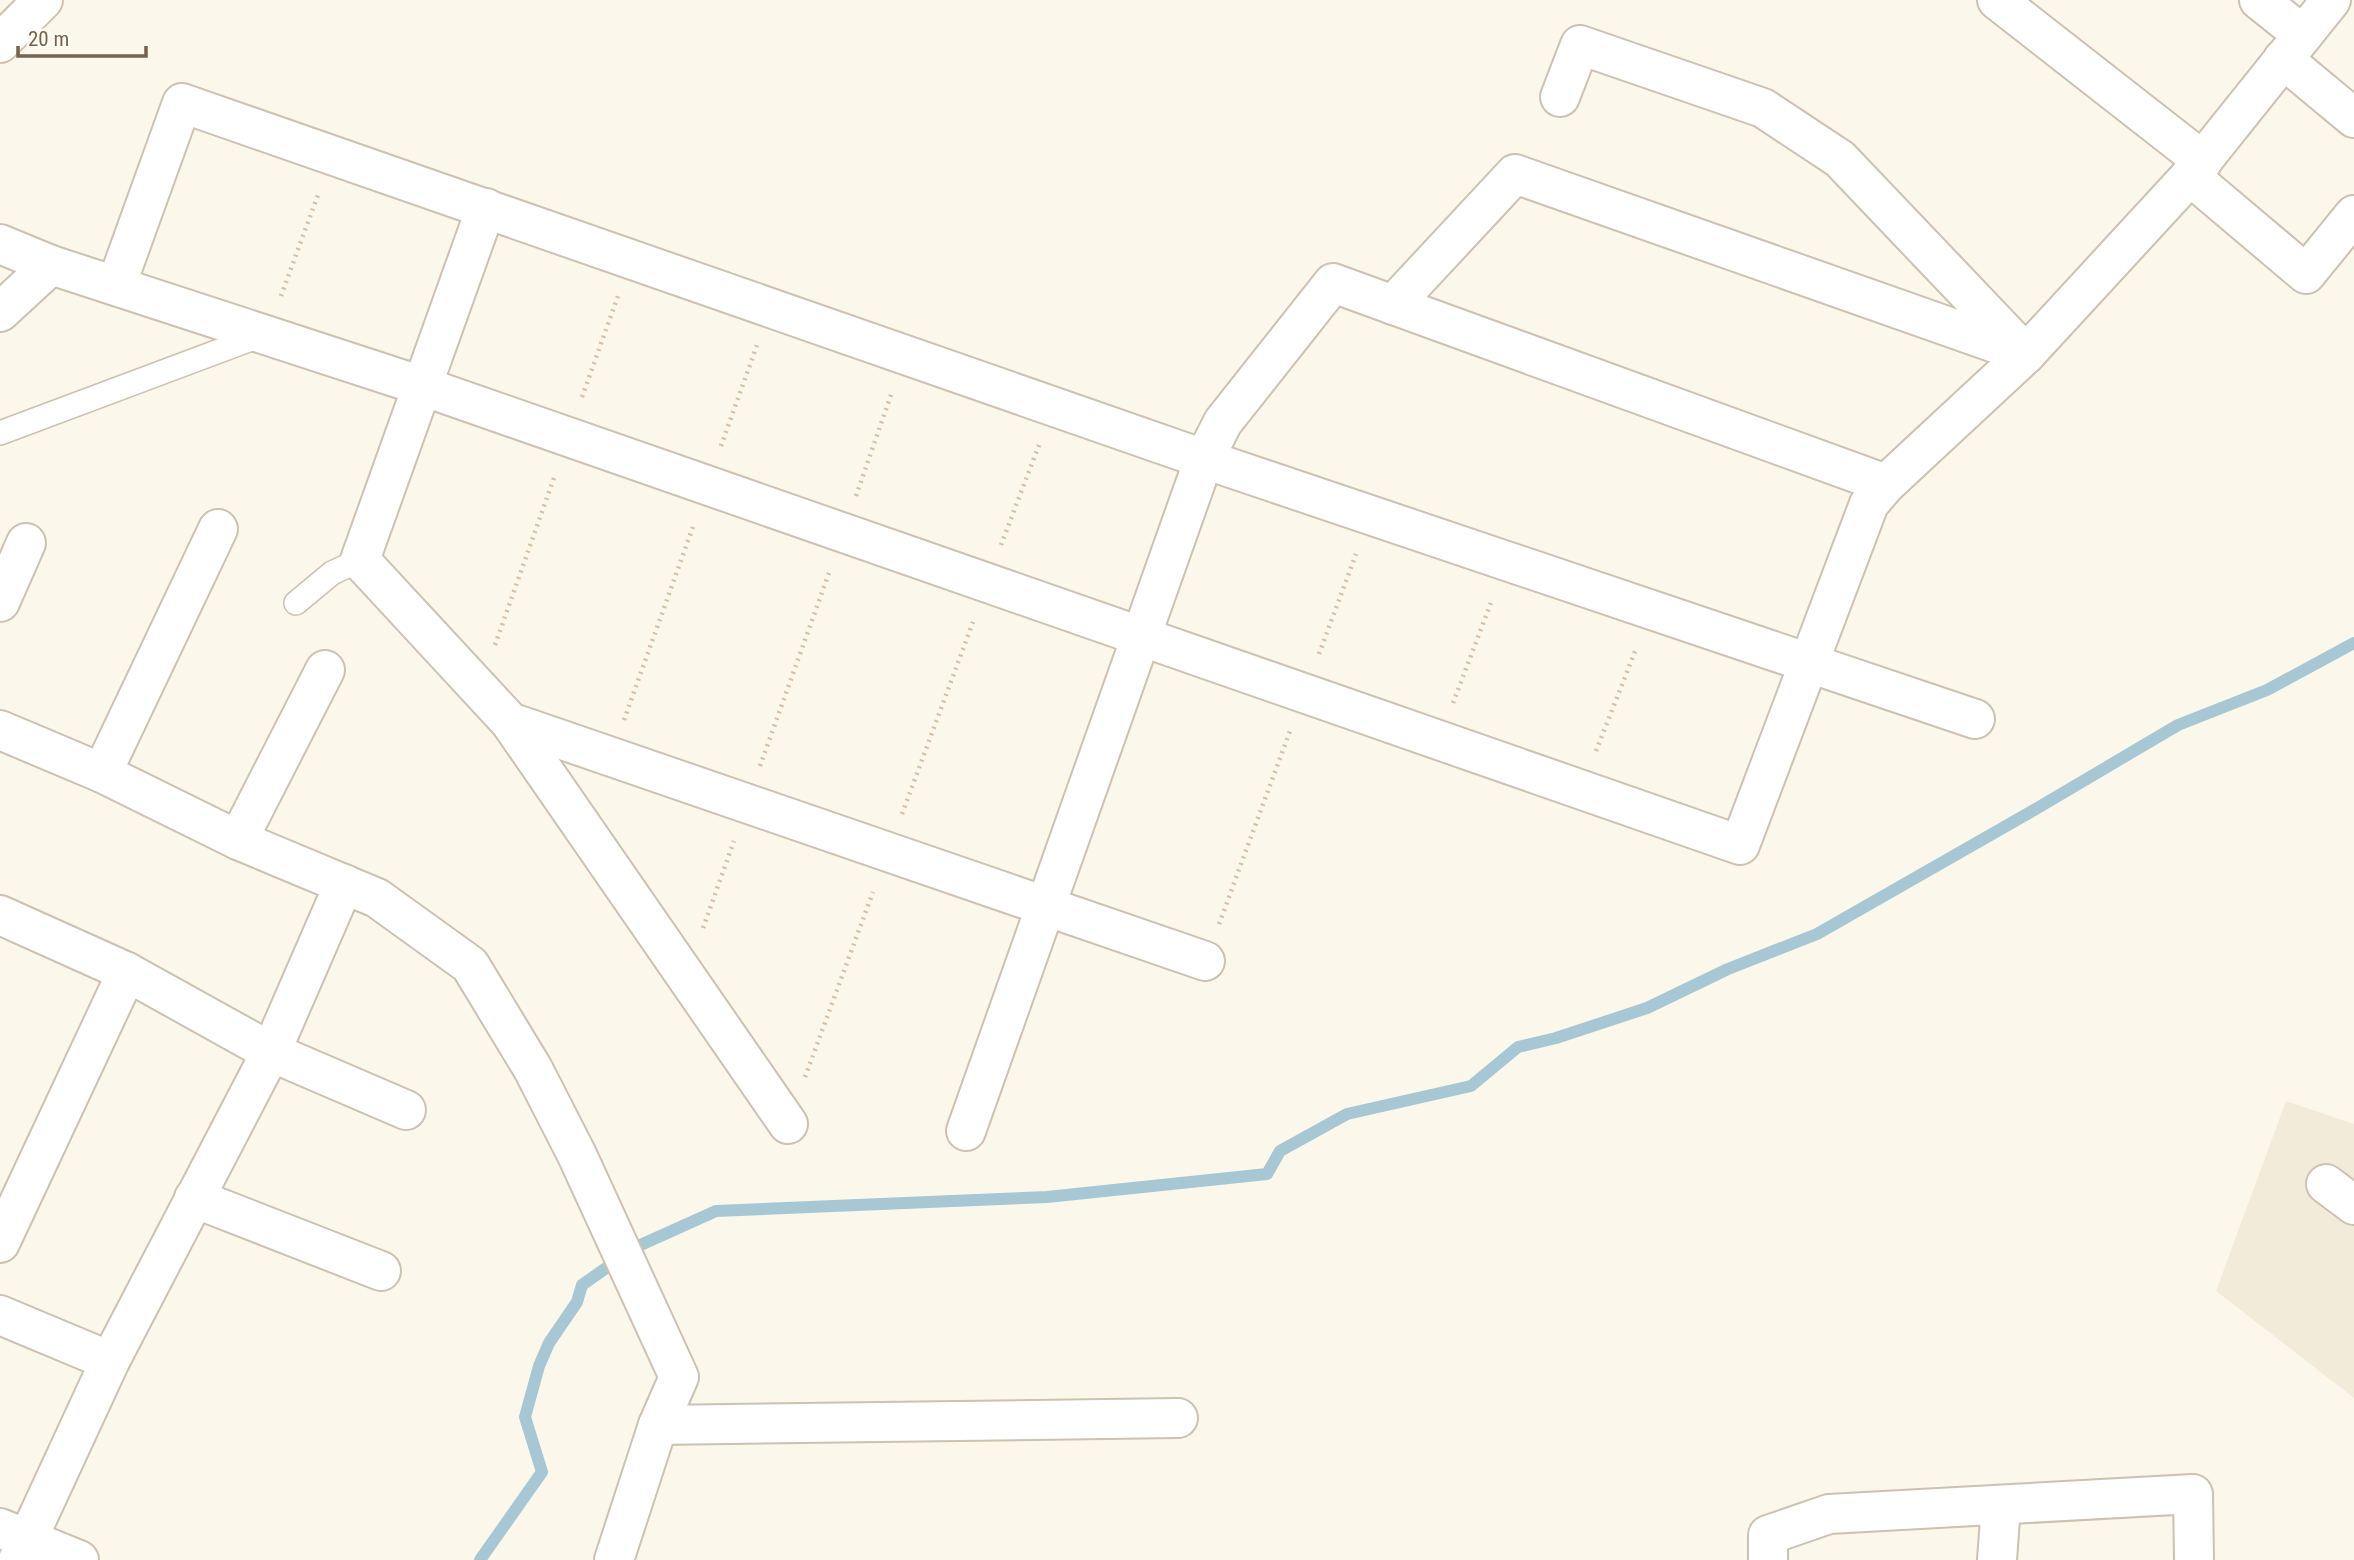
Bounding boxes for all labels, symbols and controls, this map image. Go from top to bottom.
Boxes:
scale bar [18,14,145,58]
text: 20 m [28,27,69,51]

